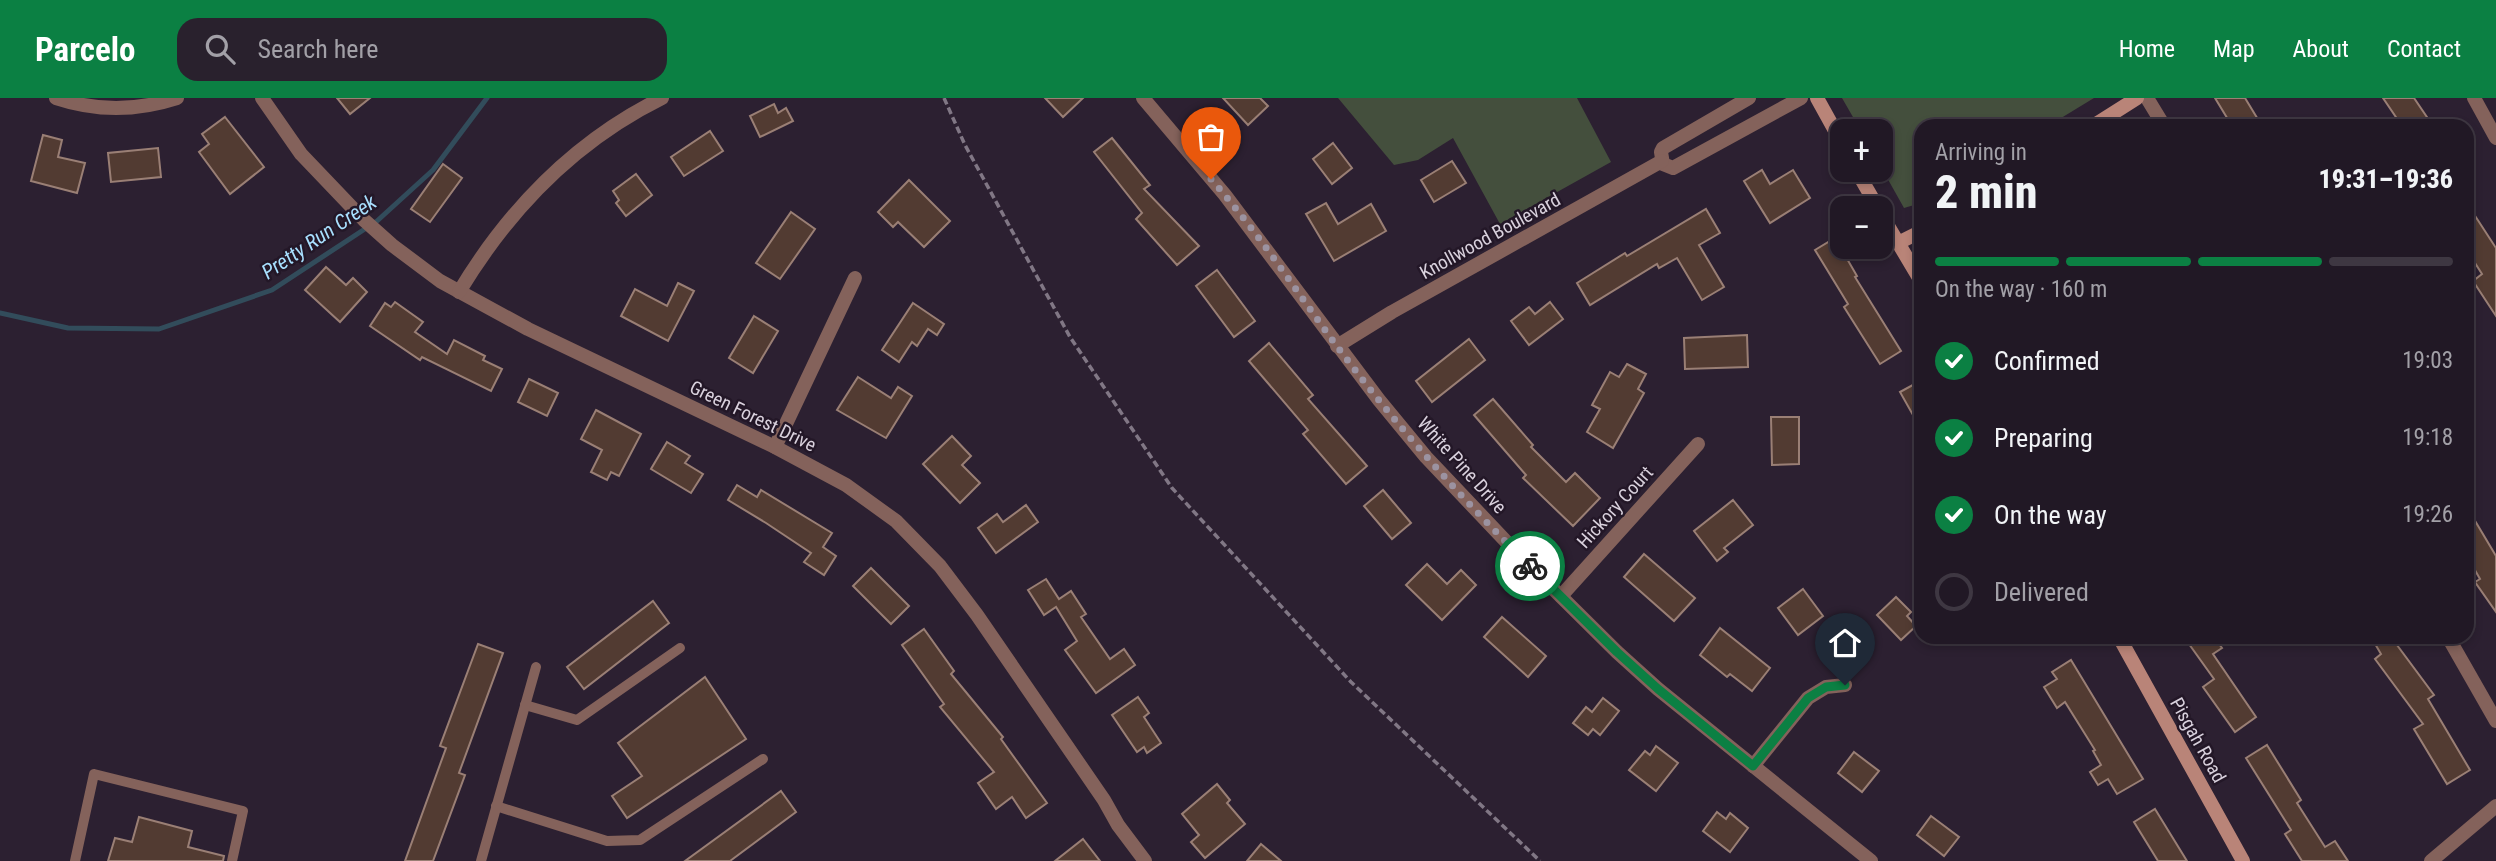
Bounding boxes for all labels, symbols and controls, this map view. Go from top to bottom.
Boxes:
search box [177,18,667,81]
text: Parcelo [35,30,135,69]
icon: search [201,30,239,68]
text: Search here [257,34,378,64]
text: Home [2119,35,2175,63]
text: Map [2213,35,2255,63]
text: About [2293,35,2349,63]
text: Contact [2387,35,2461,63]
pin [1181,107,1241,179]
icon: bag [1192,118,1230,156]
map controls [1830,119,1893,259]
button: + [1830,119,1893,182]
text: Arriving in [1935,139,2027,166]
text: 19:31–19:36 [2319,164,2453,194]
text: 2 min [1935,165,2038,219]
street label: Knollwood Boulevard [1416,188,1564,284]
water label: Pretty Run Creek [257,189,382,284]
button: − [1830,196,1893,259]
text: On the way · 160 m [1935,276,2107,303]
icon: check [1935,342,1973,380]
text: Confirmed [1994,346,2100,376]
text: 19:03 [2402,347,2453,374]
street label: Green Forest Drive [686,375,820,457]
street label: White Pine Drive [1413,412,1511,518]
icon: check [1935,419,1973,457]
text: Preparing [1994,423,2093,453]
text: 19:18 [2402,424,2453,451]
street label: Hickory Court [1572,461,1658,553]
icon: check [1935,496,1973,534]
text: On the way [1994,500,2107,530]
text: 19:26 [2402,501,2453,528]
courier [1495,531,1565,601]
icon: bike [1511,547,1549,585]
text: Delivered [1994,577,2089,607]
pin [1815,613,1875,685]
icon: home [1826,624,1864,662]
street label: Pisgah Road [2165,693,2231,787]

